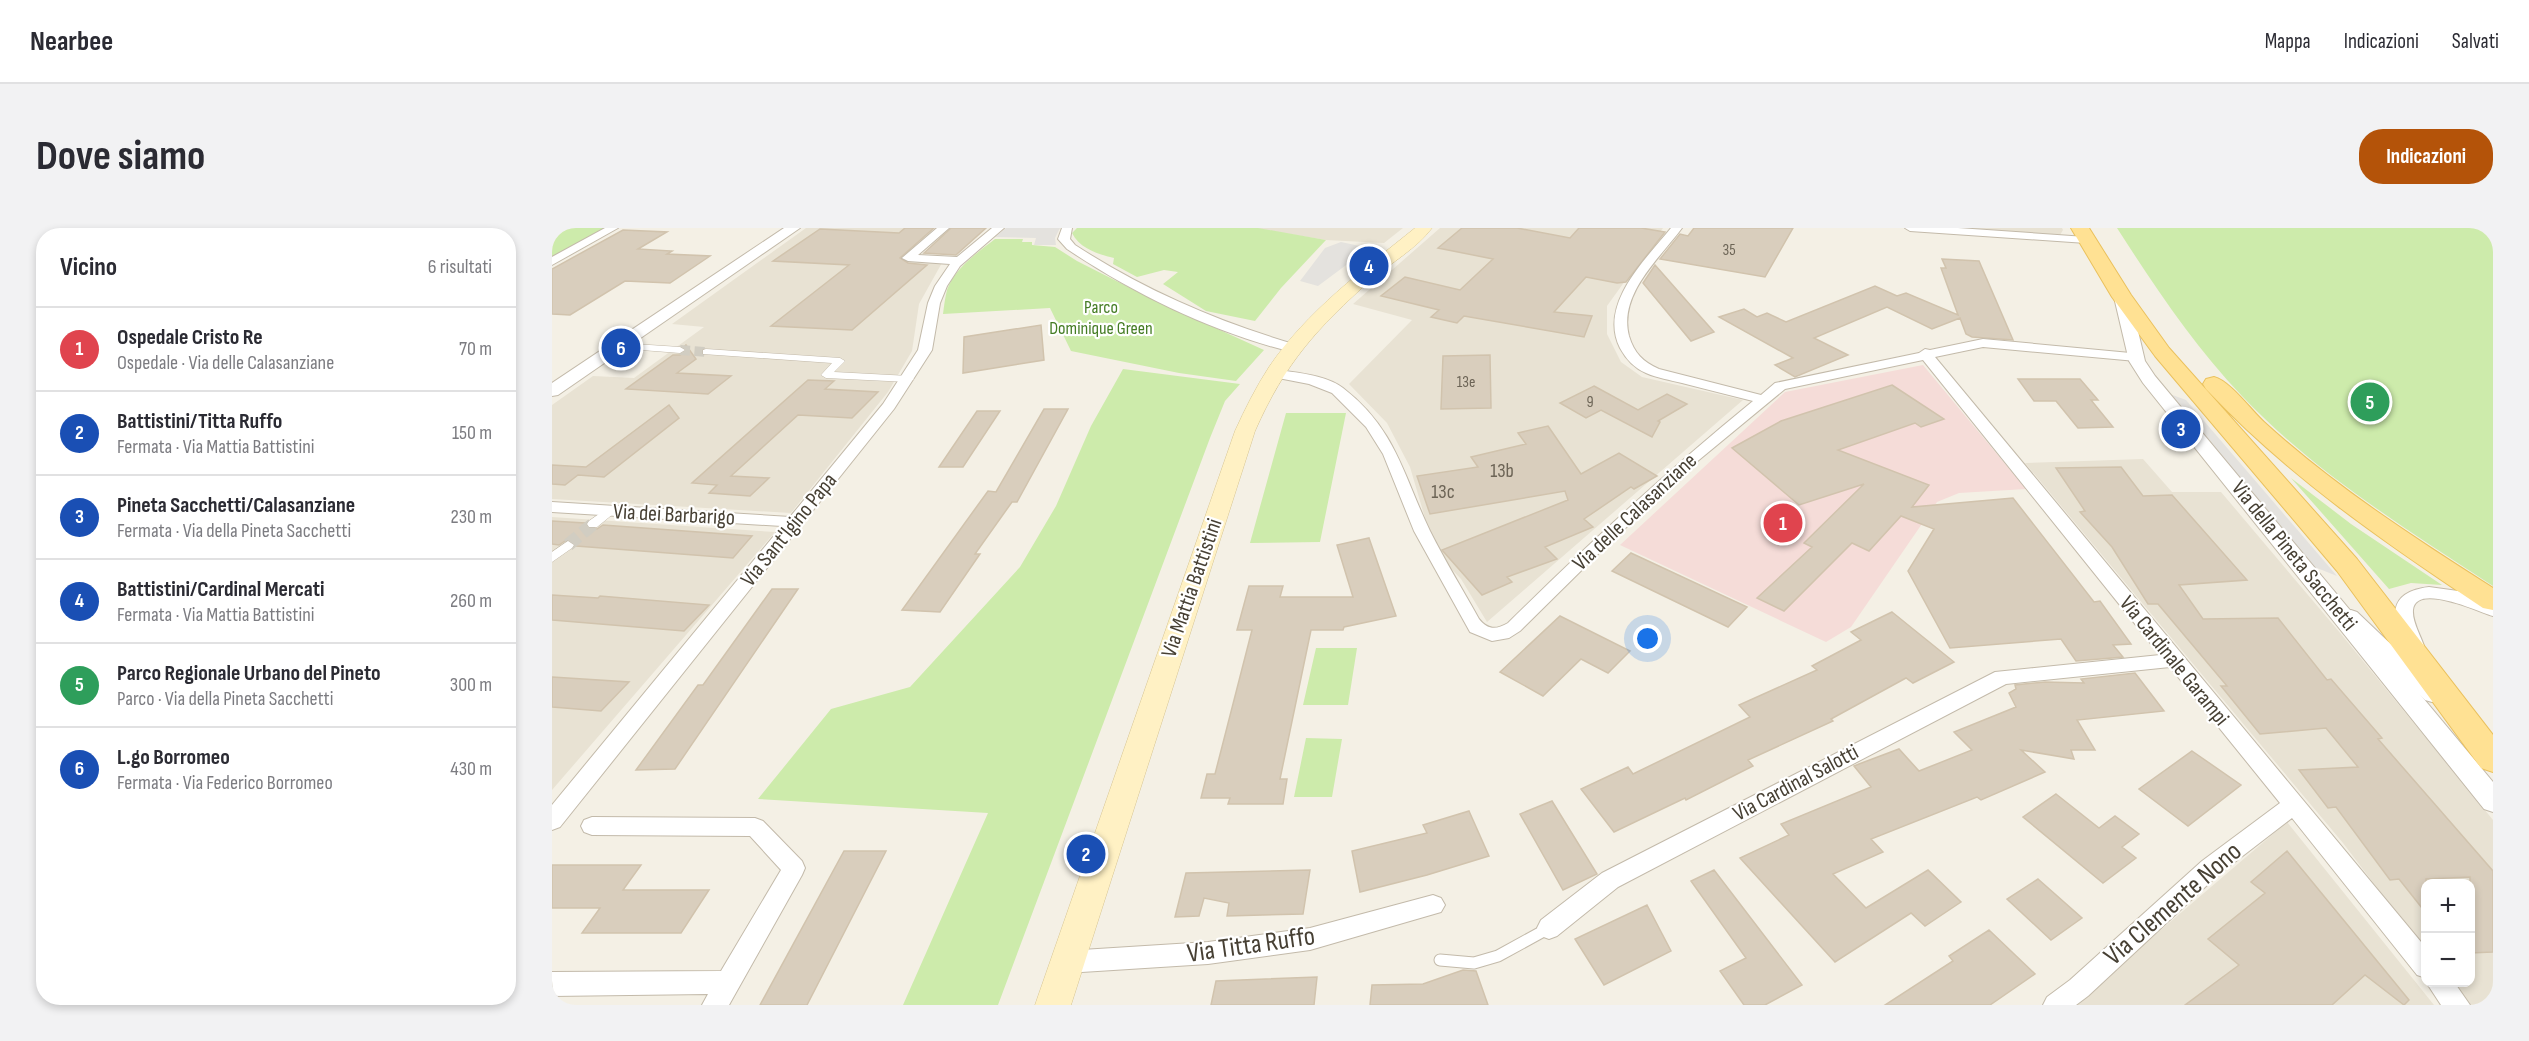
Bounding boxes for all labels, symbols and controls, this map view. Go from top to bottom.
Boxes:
text: Nearbee [30,25,113,58]
text: Mappa [2265,29,2311,54]
text: Indicazioni [2344,29,2419,54]
text: Salvati [2452,29,2499,54]
button: Indicazioni [2359,129,2493,184]
text: Dove siamo [36,131,205,182]
house number: 35 [1722,241,1736,260]
pin: 4 [1350,243,1388,288]
text: Vicino [60,252,117,283]
text: 6 risultati [428,255,492,279]
park label: Parco Dominique Green [1049,297,1153,339]
text: Ospedale Cristo Re [117,324,263,351]
pin: 6 [602,326,640,370]
text: 1 [76,337,83,361]
text: 70 m [459,337,492,361]
text: Ospedale · Via delle Calasanziane [117,351,334,375]
house number: 13e [1457,373,1475,392]
pin: 5 [2350,380,2390,424]
house number: 9 [1586,393,1594,412]
pin: 3 [2162,406,2200,452]
text: Battistini/Titta Ruffo [117,408,282,435]
text: 2 [75,421,84,445]
text: 150 m [452,421,492,445]
text: Fermata · Via Mattia Battistini [117,435,314,459]
street label: Via delle Calasanziane [1567,447,1703,577]
house number: 13b [1490,459,1514,483]
street label: Via Sant'Igino Papa [735,468,843,592]
street label: Via della Pineta Sacchetti [2225,475,2363,637]
house number: 13c [1431,480,1455,504]
text: Pineta Sacchetti/Calasanziane [117,492,355,519]
street label: Via dei Barbarigo [612,498,736,532]
pin: 1 [1764,500,1802,546]
text: 3 [75,505,84,529]
text: 230 m [450,505,492,529]
street label: Via Mattia Battistini [1156,515,1228,661]
text: Fermata · Via della Pineta Sacchetti [117,519,351,543]
text: Battistini/Cardinal Mercati [117,576,324,603]
text: 4 [75,589,84,613]
text: 260 m [450,589,492,613]
street label: Via Cardinale Garampi [2113,591,2235,731]
text: Fermata · Via Mattia Battistini [117,603,314,627]
your location [1633,624,1662,653]
text: Parco Regionale Urbano del Pineto [117,660,381,687]
text: 5 [75,673,84,697]
text: 300 m [450,673,492,697]
text: Parco · Via della Pineta Sacchetti [117,687,333,711]
street label: Via Cardinal Salotti [1729,739,1863,827]
text: L.go Borromeo [117,744,230,771]
text: 6 [75,757,84,781]
text: 430 m [450,757,492,781]
text: Fermata · Via Federico Borromeo [117,771,333,795]
pin: 2 [1066,832,1106,876]
street label: Via Clemente Nono [2098,836,2248,972]
map controls [2421,879,2475,987]
button: + [2421,879,2475,933]
street label: Via Titta Ruffo [1185,920,1317,970]
button: − [2421,933,2475,987]

